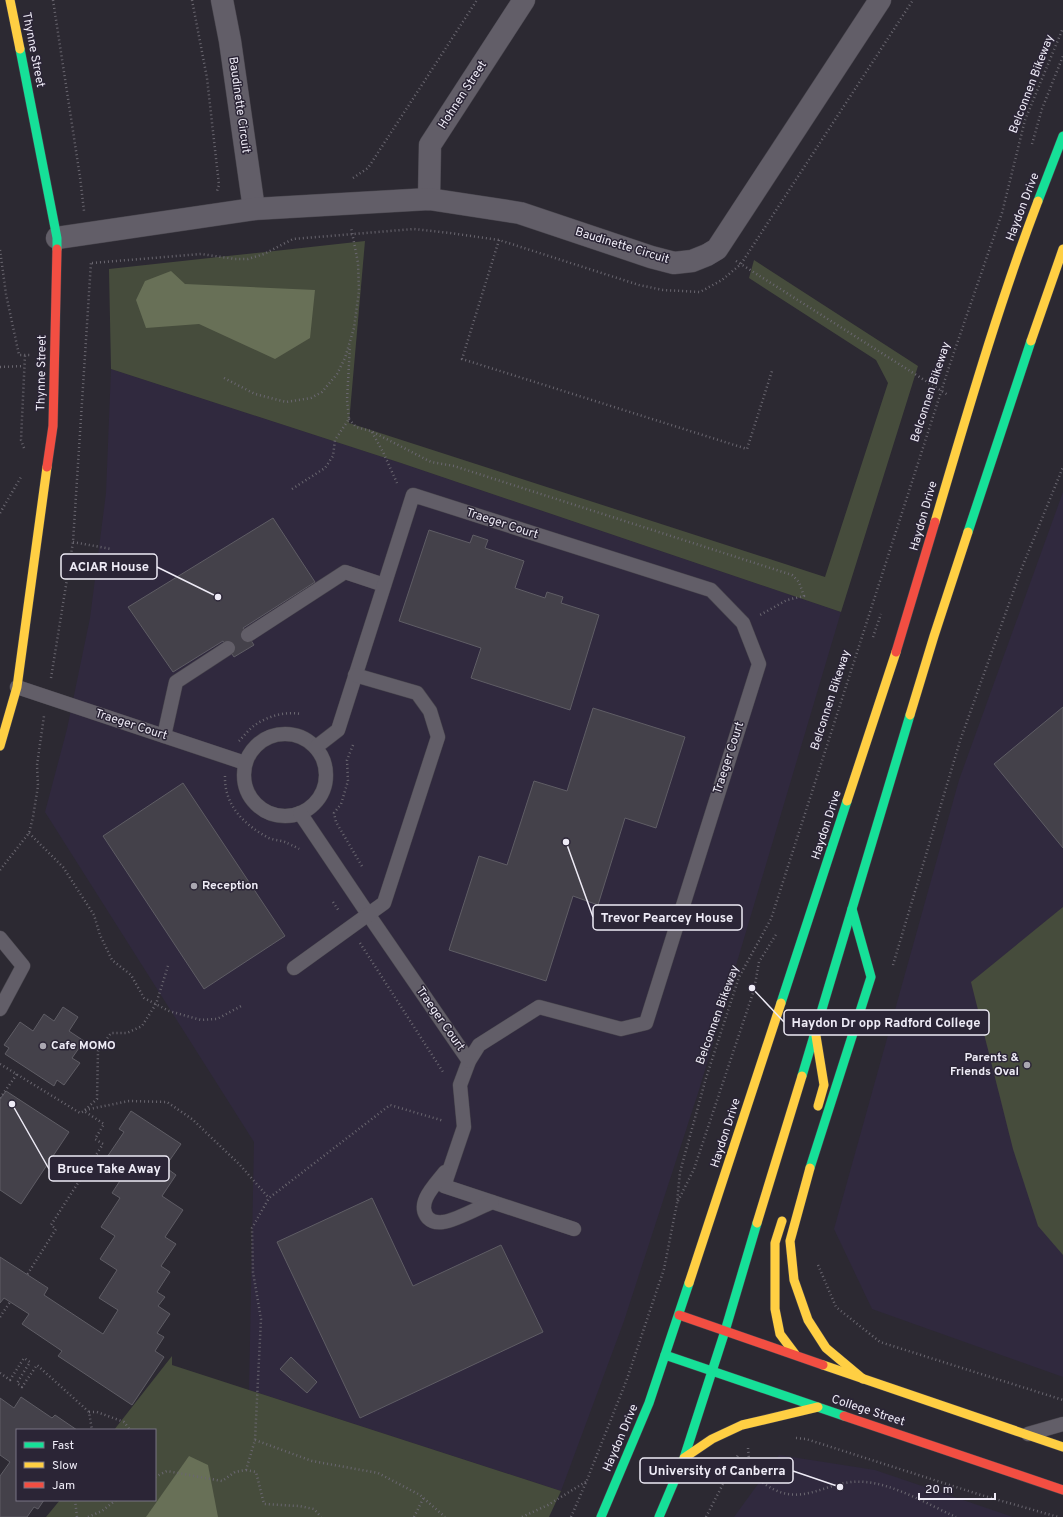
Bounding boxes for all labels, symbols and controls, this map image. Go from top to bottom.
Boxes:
street label: Thynne Street [18,11,48,89]
street label: Belconnen Bikeway [1006,32,1058,136]
street label: Baudinette Circuit [224,56,254,154]
street label: Hohnen Street [435,58,491,132]
street label: Haydon Drive [1003,171,1043,243]
street label: Baudinette Circuit [573,224,671,268]
street label: Thynne Street [33,335,51,411]
street label: Belconnen Bikeway [907,340,955,444]
street label: Haydon Drive [906,479,942,553]
street label: Traeger Court [464,505,540,543]
callout: ACIAR House [61,554,157,579]
text: ACIAR House [69,560,149,576]
street label: Belconnen Bikeway [807,648,855,752]
street label: Traeger Court [93,706,169,744]
street label: Traeger Court [710,720,748,796]
street label: Haydon Drive [808,788,846,862]
place label: Reception [202,878,258,894]
marker: Reception [189,881,199,891]
callout: Trevor Pearcey House [593,905,742,930]
text: Trevor Pearcey House [601,911,733,927]
street label: Belconnen Bikeway [693,963,743,1067]
street label: Traeger Court [412,984,468,1054]
callout: Haydon Dr opp Radford College [784,1010,989,1035]
text: Haydon Dr opp Radford College [792,1016,981,1032]
place label: Cafe MOMO [51,1038,116,1054]
marker: Cafe MOMO [38,1041,48,1051]
place label: Parents & Friends Oval [950,1050,1019,1080]
marker: Parents & Friends Oval [1022,1060,1032,1070]
street label: Haydon Drive [707,1096,745,1170]
callout: Bruce Take Away [49,1156,169,1181]
text: Bruce Take Away [57,1162,161,1178]
street label: College Street [829,1392,907,1430]
street label: Haydon Drive [600,1402,642,1474]
legend [16,1429,156,1501]
text: Fast [52,1438,74,1454]
text: Slow [52,1458,78,1474]
callout: University of Canberra [640,1458,793,1483]
text: University of Canberra [648,1464,786,1480]
scale bar [919,1475,995,1501]
text: Jam [52,1478,75,1494]
text: 20 m [925,1482,953,1498]

